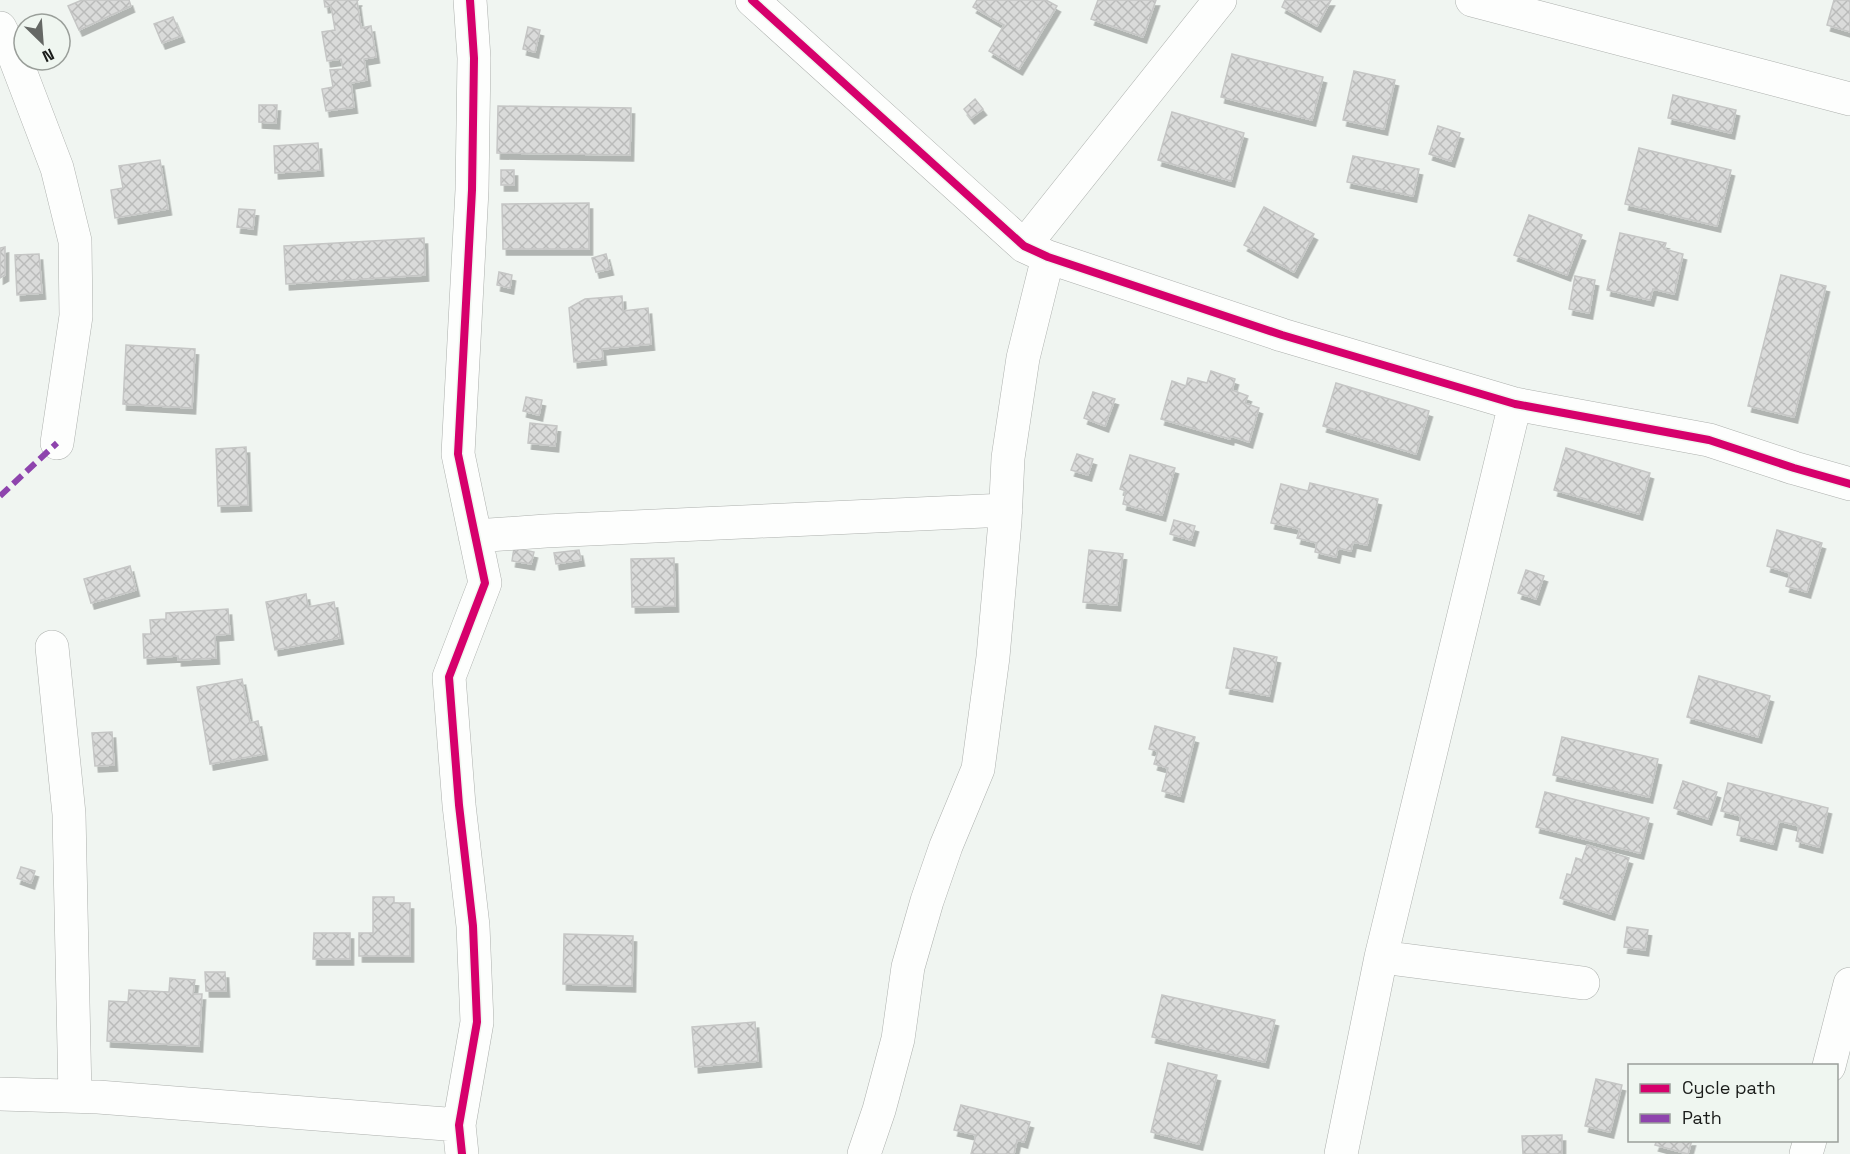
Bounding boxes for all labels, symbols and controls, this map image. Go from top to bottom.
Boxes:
north arrow [12,12,72,72]
text: N [39,43,57,67]
legend [1628,1064,1838,1142]
text: Cycle path [1682,1076,1776,1099]
text: Path [1682,1106,1722,1129]

